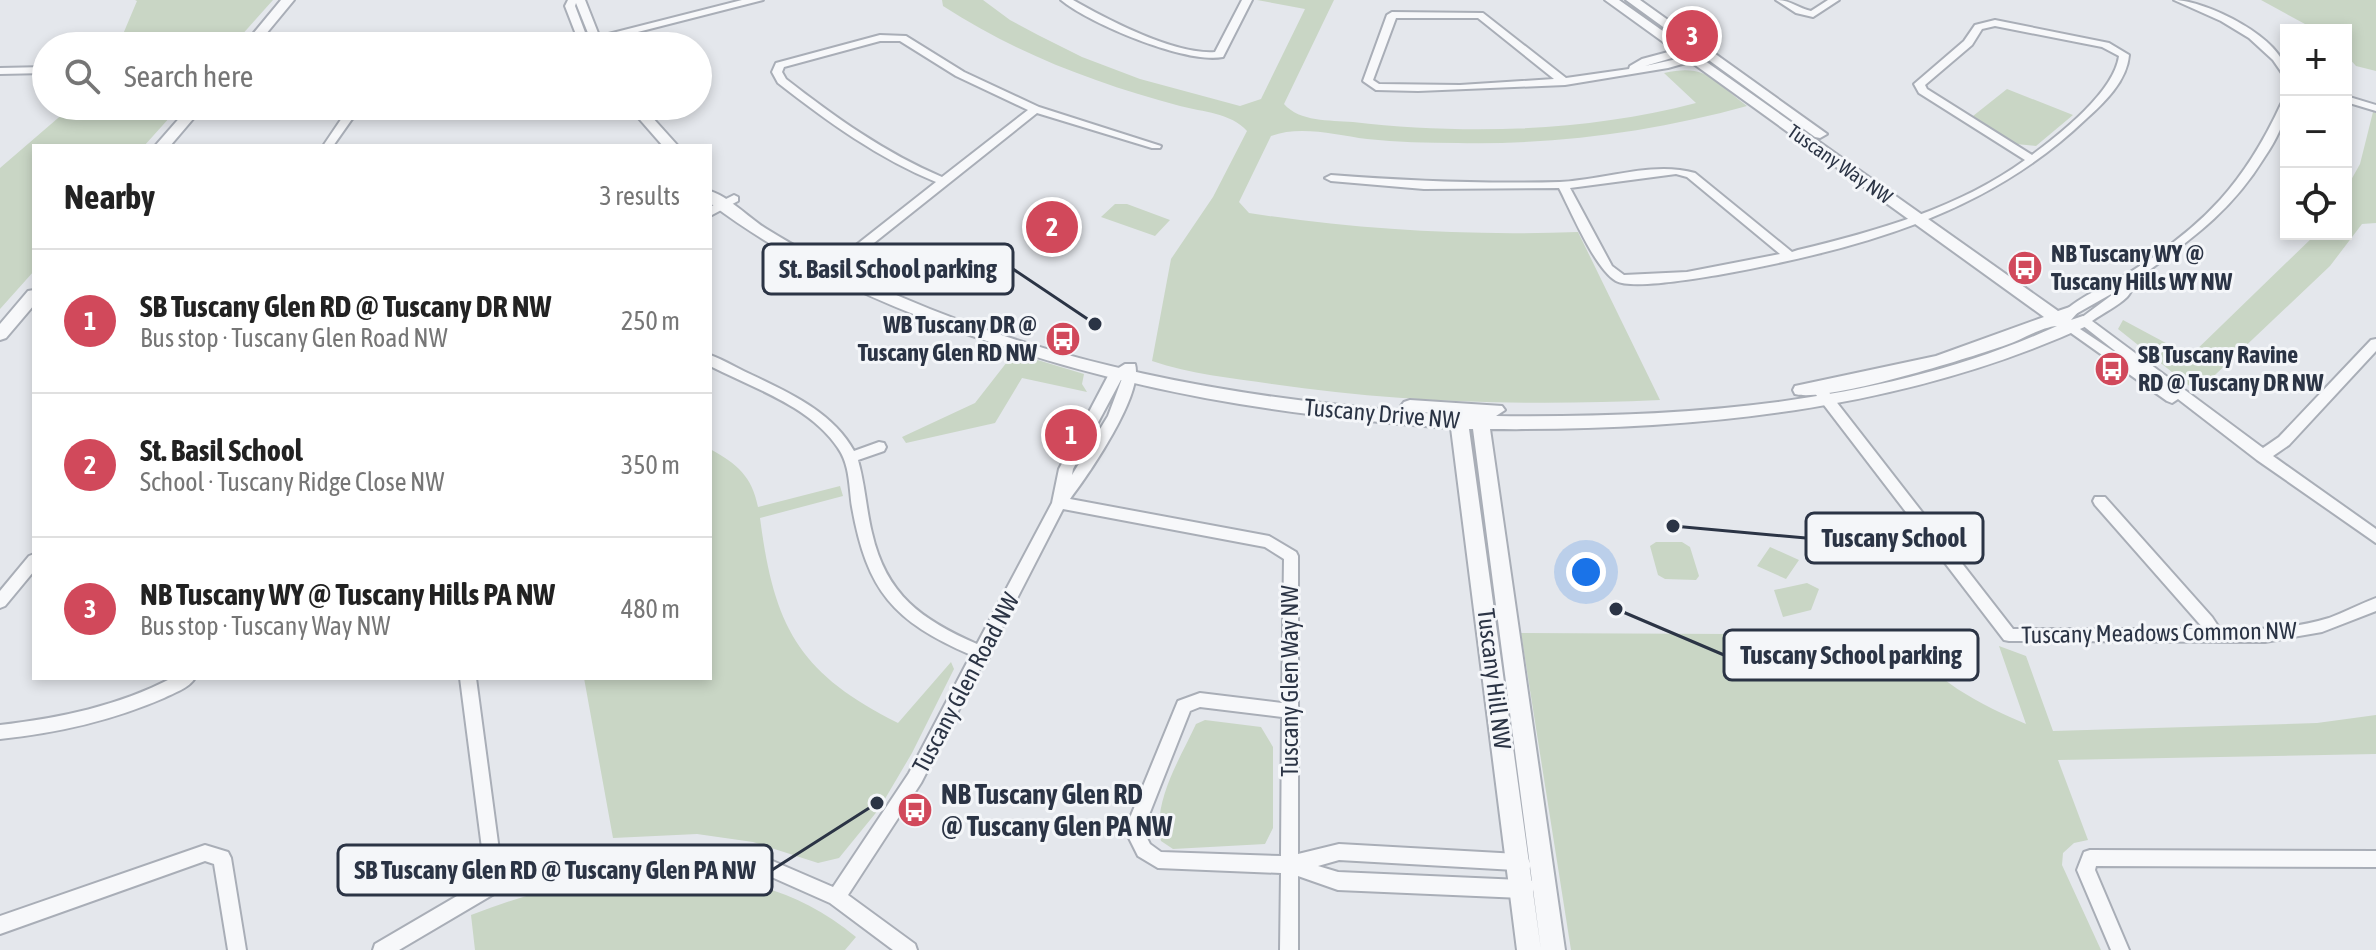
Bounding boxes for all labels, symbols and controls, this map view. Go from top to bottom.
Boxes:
pin: 3 [1666,6,1718,66]
map controls [2280,24,2352,240]
button: + [2280,24,2352,96]
search box [32,32,712,120]
icon: search [60,54,104,98]
text: Search here [124,59,253,93]
button: − [2280,96,2352,168]
street label: Tuscany Way NW [1784,119,1897,208]
button: locate [2280,168,2352,240]
text: Nearby [64,177,155,216]
text: 3 results [599,181,680,211]
pin: 2 [1026,197,1078,257]
place label: NB Tuscany WY @ Tuscany Hills WY NW [2051,240,2233,295]
callout: St. Basil School parking [763,244,1013,294]
bus stop icon: NB Tuscany WY @ Tuscany Hills WY NW [2006,249,2044,287]
text: St. Basil School parking [779,254,998,284]
text: SB Tuscany Glen RD @ Tuscany DR NW [140,289,551,323]
text: 1 [84,306,96,336]
text: 250 m [621,306,680,336]
place label: WB Tuscany DR @ Tuscany Glen RD NW [858,311,1038,366]
bus stop icon: WB Tuscany DR @ Tuscany Glen RD NW [1044,320,1082,358]
text: Bus stop · Tuscany Glen Road NW [140,323,447,353]
place label: SB Tuscany Ravine RD @ Tuscany DR NW [2138,341,2324,396]
bus stop icon: SB Tuscany Ravine RD @ Tuscany DR NW [2093,350,2131,388]
street label: Tuscany Drive NW [1303,393,1461,434]
pin: 1 [1045,405,1097,465]
text: St. Basil School [140,433,303,467]
text: 2 [84,450,96,480]
text: 350 m [621,450,680,480]
text: School · Tuscany Ridge Close NW [140,467,444,497]
callout: Tuscany School [1806,513,1983,563]
text: Tuscany School [1822,523,1968,553]
your location [1566,552,1606,592]
text: NB Tuscany WY @ Tuscany Hills PA NW [140,577,555,611]
street label: Tuscany Glen Way NW [1276,585,1303,777]
street label: Tuscany Glen Road NW [907,588,1025,777]
text: 3 [84,594,96,624]
text: 480 m [621,594,680,624]
street label: Tuscany Hill NW [1472,607,1517,751]
text: Bus stop · Tuscany Way NW [140,611,390,641]
street label: Tuscany Meadows Common NW [2021,617,2297,648]
callout: Tuscany School parking [1724,630,1978,680]
text: Tuscany School parking [1740,640,1963,670]
place label: NB Tuscany Glen RD @ Tuscany Glen PA NW [941,778,1173,842]
bus stop icon: NB Tuscany Glen RD @ Tuscany Glen PA NW [896,791,934,829]
callout: SB Tuscany Glen RD @ Tuscany Glen PA NW [338,845,772,895]
text: SB Tuscany Glen RD @ Tuscany Glen PA NW [354,855,756,885]

